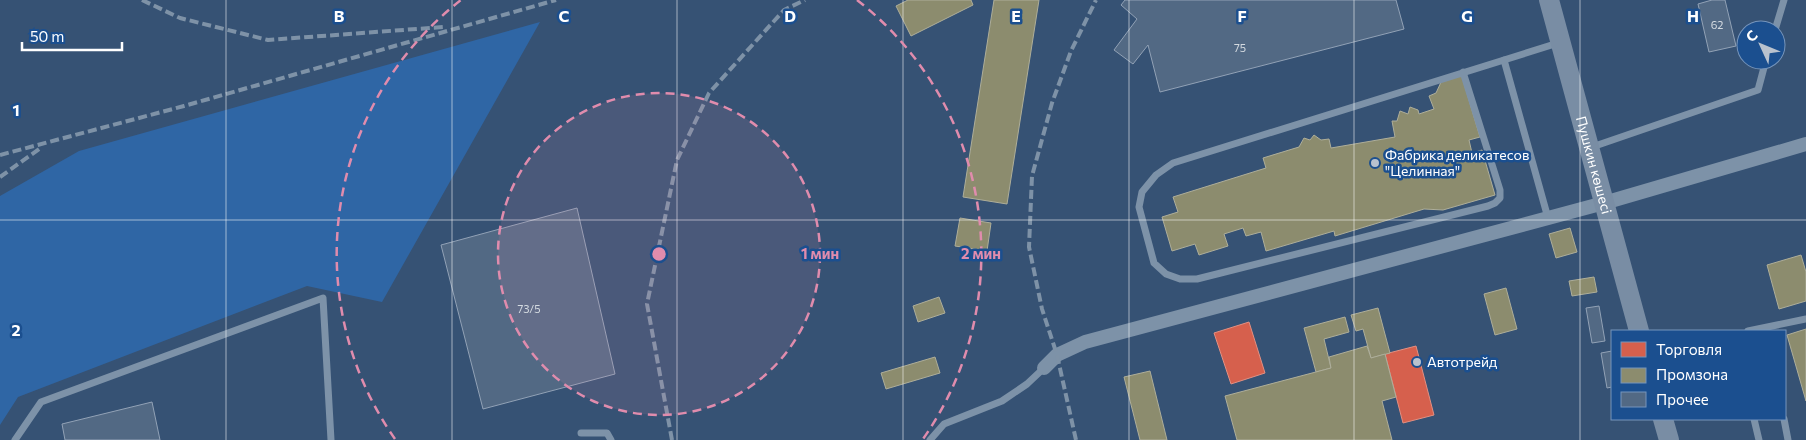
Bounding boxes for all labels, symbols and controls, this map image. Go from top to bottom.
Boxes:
text: B [334,6,345,25]
text: C [559,6,570,25]
text: D [784,6,796,25]
text: E [1011,6,1021,25]
text: F [1237,6,1247,25]
text: G [1461,6,1473,25]
text: H [1687,6,1699,25]
house number: 62 [1711,18,1723,31]
scale bar [22,20,122,52]
north arrow [1736,20,1786,70]
text: С [1742,26,1761,45]
text: 50 m [30,27,64,45]
house number: 75 [1234,41,1246,54]
text: 1 [12,100,20,119]
street label: Пушкин көшесі [1573,114,1616,216]
place label: Фабрика деликатесов "Целинная" [1385,146,1529,179]
marker: Фабрика деликатесов "Целинная" [1369,157,1381,169]
text: 1 мин [801,244,839,262]
text: 2 мин [961,244,1001,262]
centre of rings [650,245,668,263]
house number: 73/5 [517,302,541,315]
text: 2 [11,320,21,339]
legend [1611,330,1786,420]
text: Торговля [1656,340,1722,358]
place label: Автотрейд [1427,353,1497,370]
marker: Автотрейд [1411,356,1423,368]
text: Промзона [1656,365,1728,383]
text: Прочее [1656,390,1709,408]

